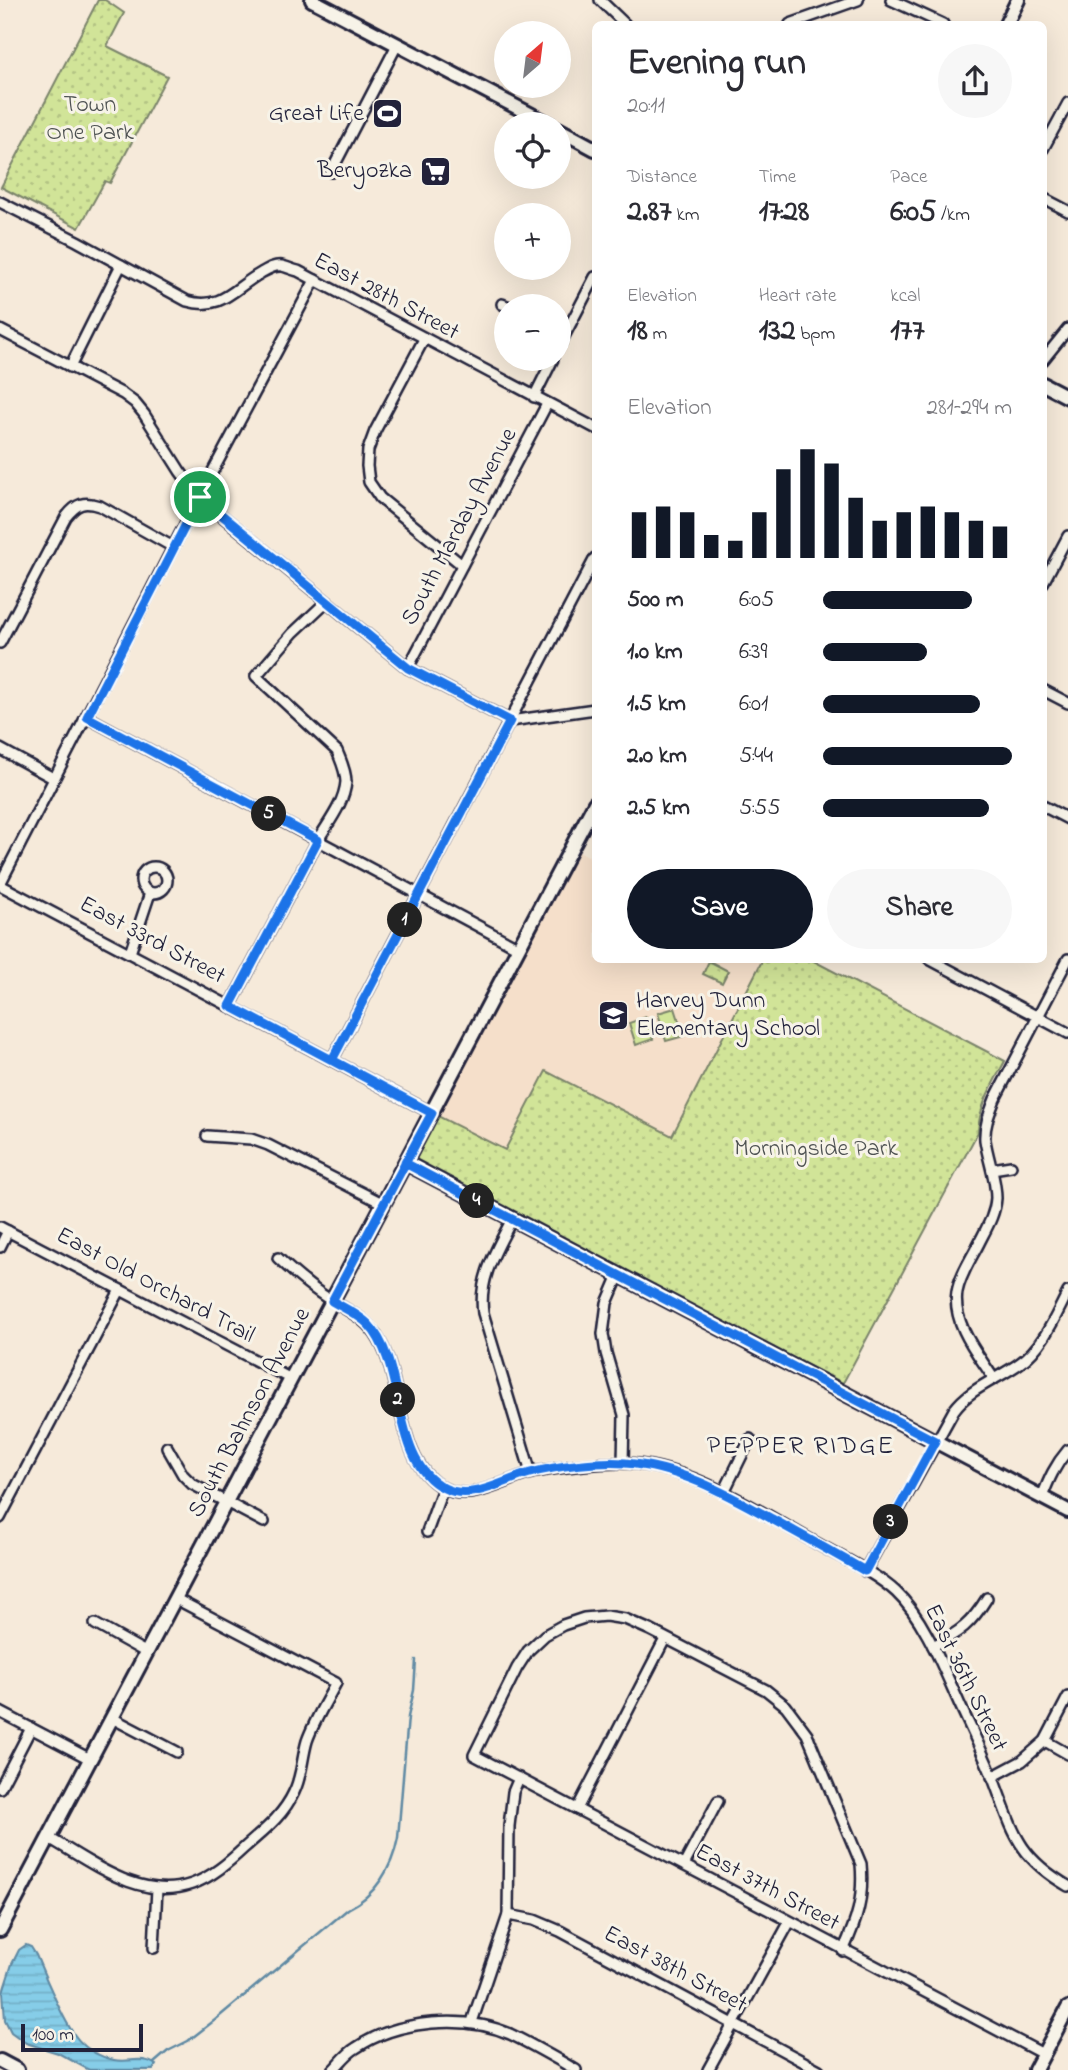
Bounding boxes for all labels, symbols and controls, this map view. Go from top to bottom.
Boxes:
north arrow [494,21,570,98]
map controls [494,21,571,371]
text: Evening run [627,36,806,92]
button: share [938,44,1012,118]
park label: Town One Park [46,88,134,151]
text: 20:11 [627,90,665,123]
place label: Great Life [269,97,364,132]
sports icon: Great Life [370,97,404,131]
button: locate [494,112,571,189]
place label: Beryozka [317,154,412,190]
supermarket icon: Beryozka [418,154,452,188]
text: Distance [627,164,697,191]
text: Time [759,164,796,191]
text: Pace [890,164,927,191]
text: 2.87 [627,191,672,235]
text: 17:28 [759,191,809,235]
text: 6:05 [890,191,936,235]
text: km [672,202,699,229]
text: /km [936,202,970,229]
button: + [494,203,571,280]
street label: East 28th Street [307,244,465,350]
text: Elevation [627,283,697,310]
text: Heart rate [759,283,837,310]
text: kcal [890,283,921,310]
button: − [494,294,571,371]
text: 18 [627,310,648,354]
text: 132 [759,310,796,354]
text: 177 [890,310,925,354]
text: m [648,321,667,348]
text: bpm [796,321,835,348]
text: Elevation [627,392,712,425]
text: 281–294 m [927,392,1012,425]
street label: South Marday Avenue [393,422,528,633]
pin [170,467,230,527]
icon: arrive [181,478,219,516]
text: 500 m [627,584,684,617]
text: 6:05 [739,584,774,617]
text: 1.0 km [627,636,683,669]
text: 6:39 [739,636,768,669]
text: 1.5 km [627,688,686,721]
text: 6:01 [739,688,768,721]
text: 2.0 km [627,740,687,773]
text: 5:44 [739,740,773,773]
text: 2.5 km [627,792,690,825]
text: 5:55 [739,792,780,825]
pin: 5 [252,796,286,832]
text: 5 [263,800,274,827]
button: Save [627,869,813,949]
button: Share [827,869,1012,949]
street label: East 33rd Street [73,888,231,994]
pin: 1 [388,902,422,937]
text: 1 [401,906,408,933]
place label: Harvey Dunn Elementary School [636,984,820,1048]
school or university icon: Harvey Dunn Elementary School [596,998,630,1032]
park label: Morningside Park [734,1132,898,1167]
pin: 4 [460,1184,494,1218]
text: 4 [473,1187,480,1214]
street label: East Old Orchard Trail [49,1219,261,1353]
street label: South Bahnson Avenue [180,1301,320,1524]
pin: 2 [380,1382,416,1418]
text: 2 [393,1386,402,1413]
district label: PEPPER RIDGE [707,1428,895,1466]
pin: 3 [874,1504,908,1540]
text: 3 [887,1508,894,1535]
street label: East 36th Street [914,1598,1016,1758]
street label: East 37th Street [688,1835,846,1941]
street label: East 38th Street [597,1917,753,2023]
scale bar [21,2021,144,2053]
text: 100 m [32,2022,74,2049]

